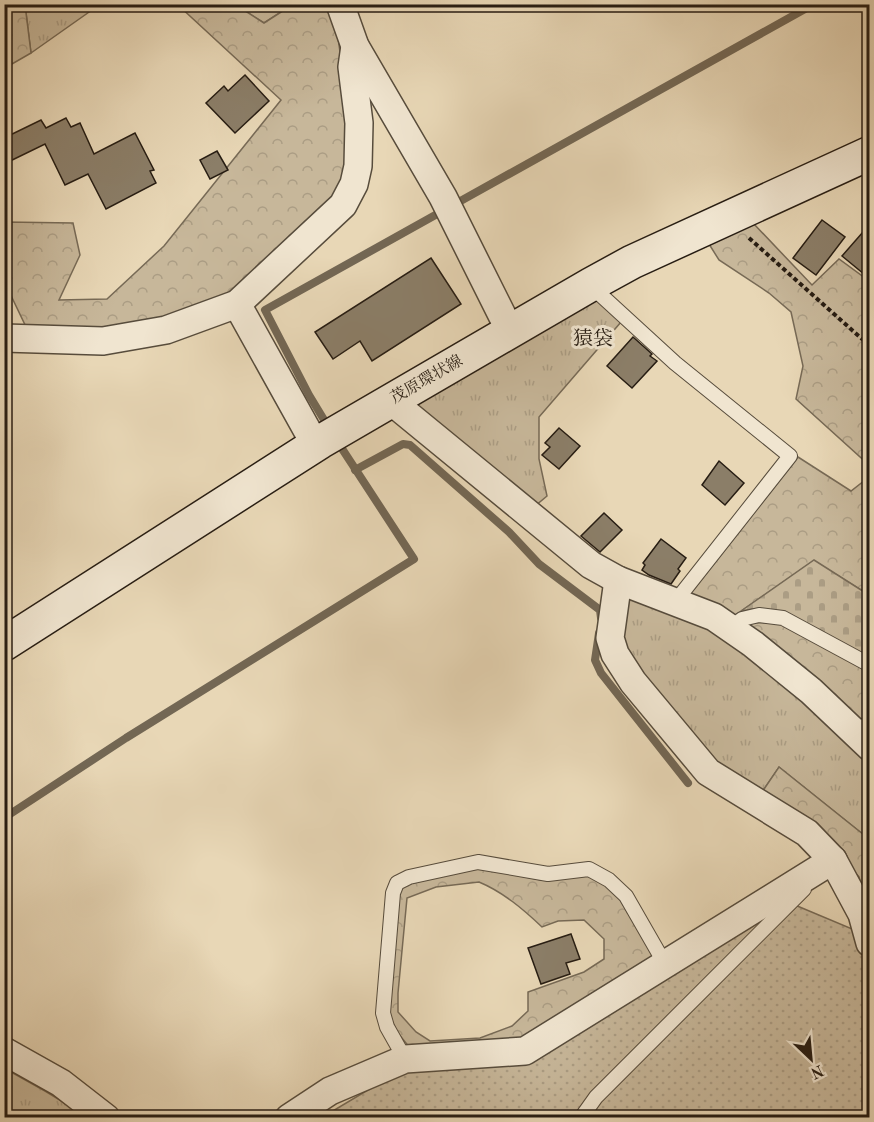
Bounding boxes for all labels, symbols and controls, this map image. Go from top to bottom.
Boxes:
district label: 猿袋 [573,327,613,350]
street label: 茂原環状線 [387,351,466,407]
north arrow [781,1029,841,1089]
text: N [807,1061,826,1081]

